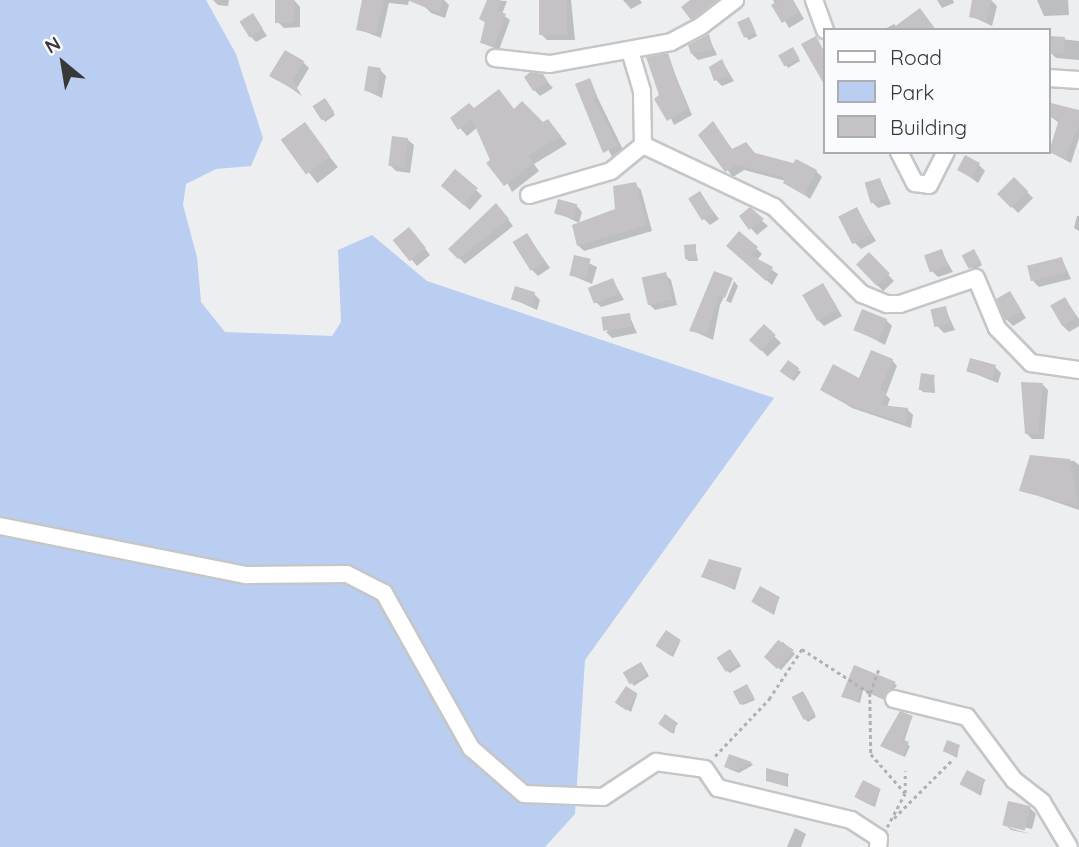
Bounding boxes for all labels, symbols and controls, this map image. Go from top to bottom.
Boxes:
north arrow [28,28,98,98]
legend [824,28,1051,154]
text: N [40,31,65,59]
text: Road [890,44,942,70]
text: Park [890,79,934,105]
text: Building [890,114,967,140]

